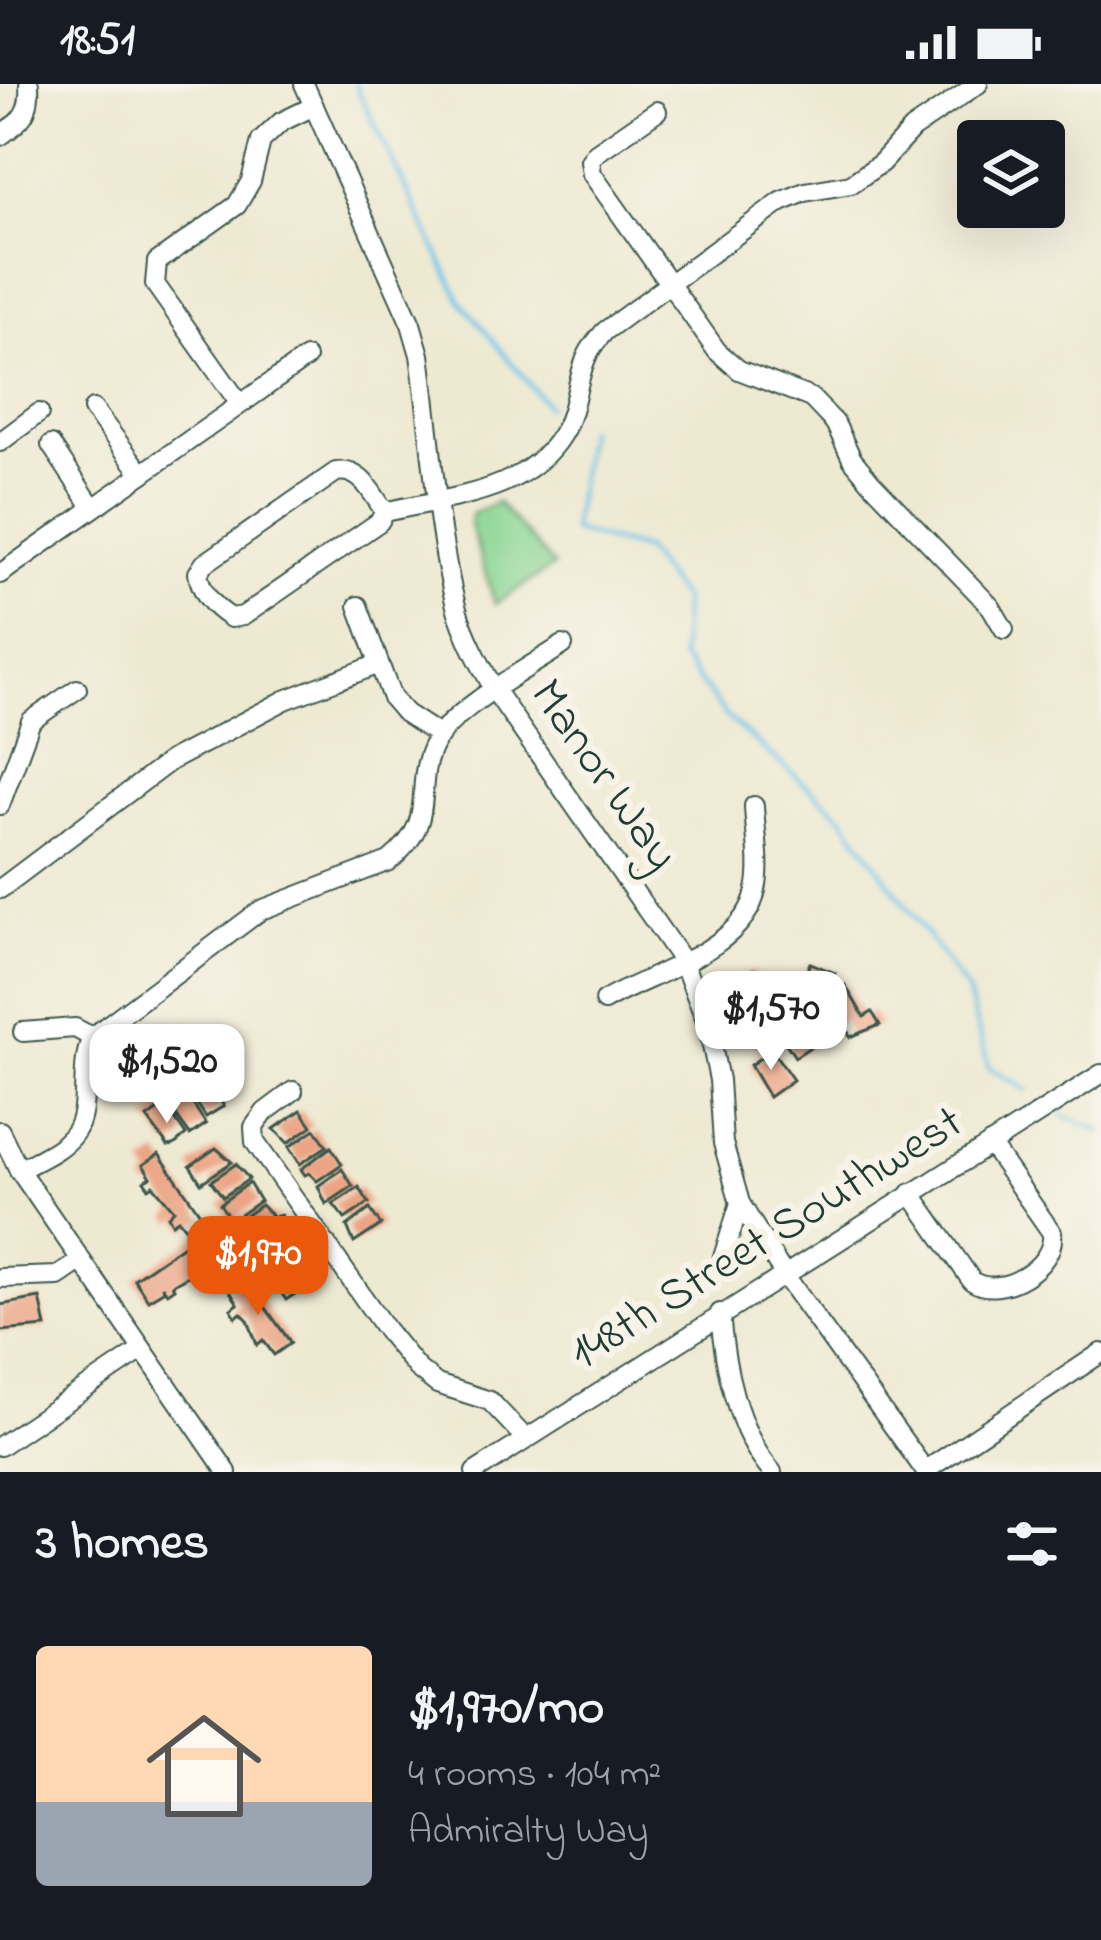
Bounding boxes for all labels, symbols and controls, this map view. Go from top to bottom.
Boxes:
text: 18:51 [60,9,135,75]
map controls [957,120,1065,228]
button: layers [957,120,1065,228]
street label: Manor Way [511,666,695,886]
pin: $1,570 [673,971,869,1073]
text: $1,570 [722,981,820,1038]
pin: $1,520 [69,1024,265,1126]
text: $1,520 [116,1034,218,1091]
street label: 148th Street Southwest [557,1089,977,1389]
pin: $1,970 [160,1216,356,1318]
text: $1,970 [214,1226,302,1283]
text: 3 homes [36,1507,209,1582]
icon: filters [999,1511,1065,1577]
text: $1,970/mo [408,1672,604,1747]
icon: home [132,1694,276,1838]
text: 4 rooms · 104 m² [408,1747,661,1804]
text: Admiralty Way [408,1804,648,1861]

